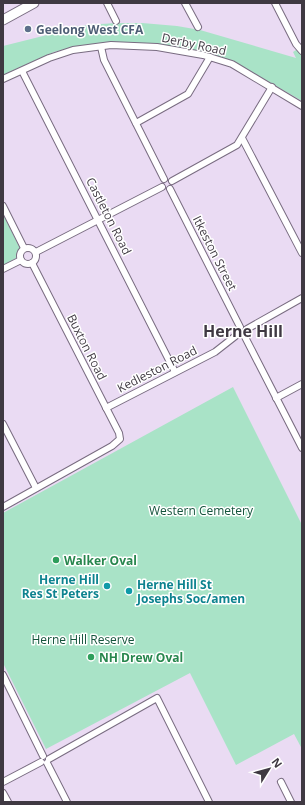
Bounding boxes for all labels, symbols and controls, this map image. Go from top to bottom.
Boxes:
place label: Geelong West CFA [36,21,144,38]
marker: Geelong West CFA [23,24,33,34]
street label: Derby Road [160,29,228,59]
street label: Castleton Road [82,174,136,258]
street label: Itkeston Street [189,213,241,293]
street label: Buxton Road [63,311,111,383]
district label: Herne Hill [203,320,283,342]
street label: Kedleston Road [114,342,200,396]
park label: Western Cemetery [149,502,254,519]
place label: Walker Oval [64,552,137,569]
marker: Walker Oval [51,555,61,565]
place label: Herne Hill Res St Peters [22,571,99,602]
place label: Herne Hill St Josephs Soc/amen [136,576,245,607]
marker: Herne Hill Res St Peters [102,581,112,591]
marker: Herne Hill St Josephs Soc/amen [124,586,134,596]
park label: Herne Hill Reserve [32,631,135,648]
place label: NH Drew Oval [99,649,183,666]
marker: NH Drew Oval [86,652,96,662]
north arrow [249,749,289,789]
text: N [269,755,286,771]

